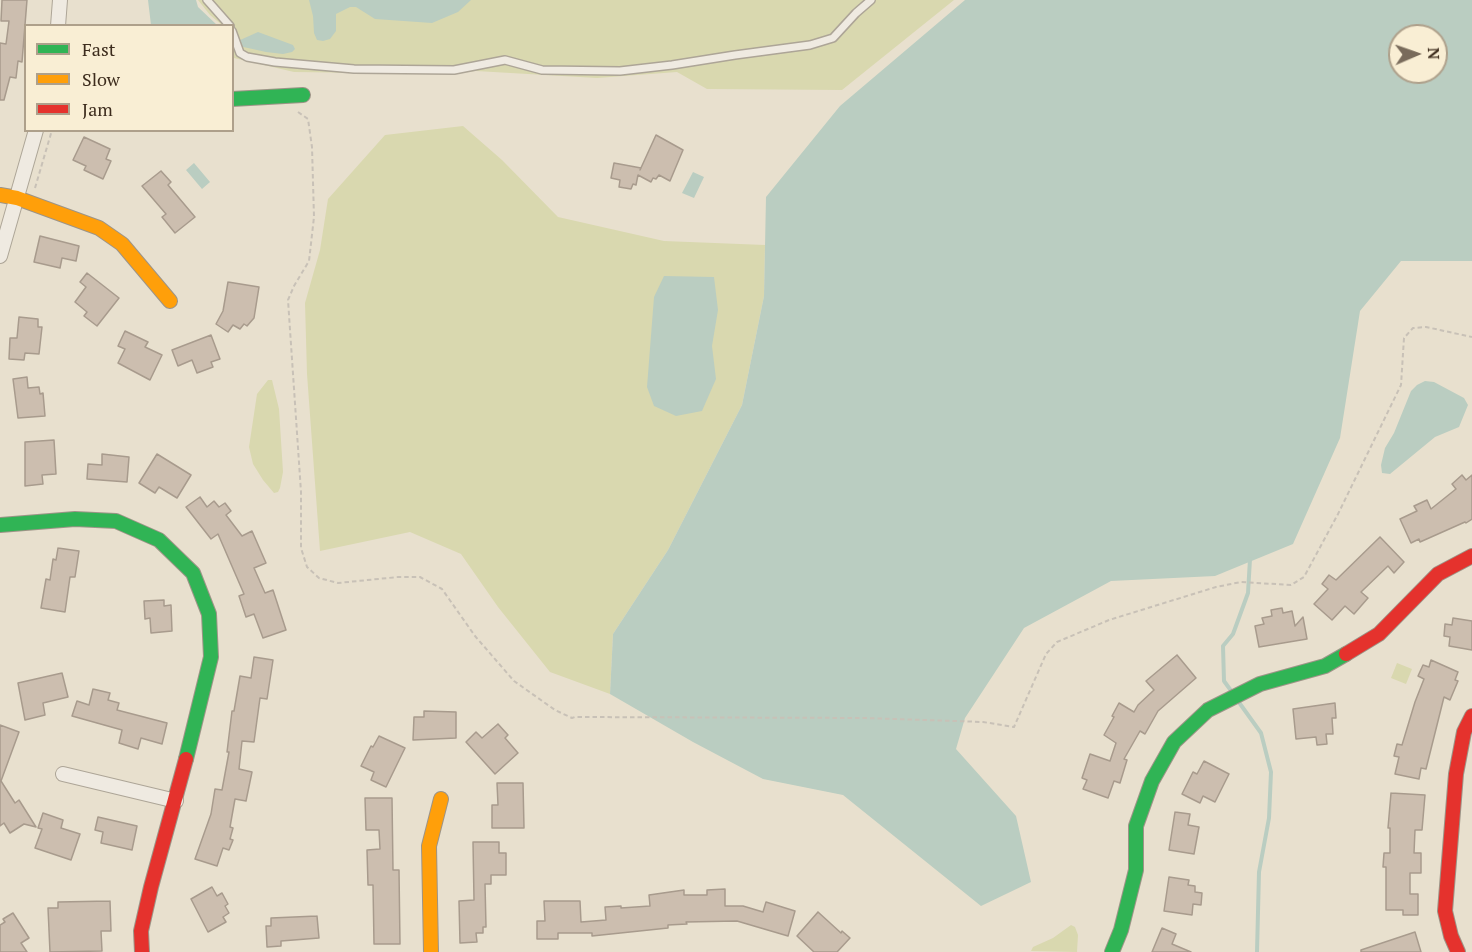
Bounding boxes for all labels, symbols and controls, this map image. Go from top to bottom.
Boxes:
legend [24,24,234,132]
north arrow [1388,24,1448,84]
text: Fast [82,37,115,61]
text: N [1423,47,1445,60]
text: Slow [82,67,120,91]
text: Jam [82,97,113,121]

